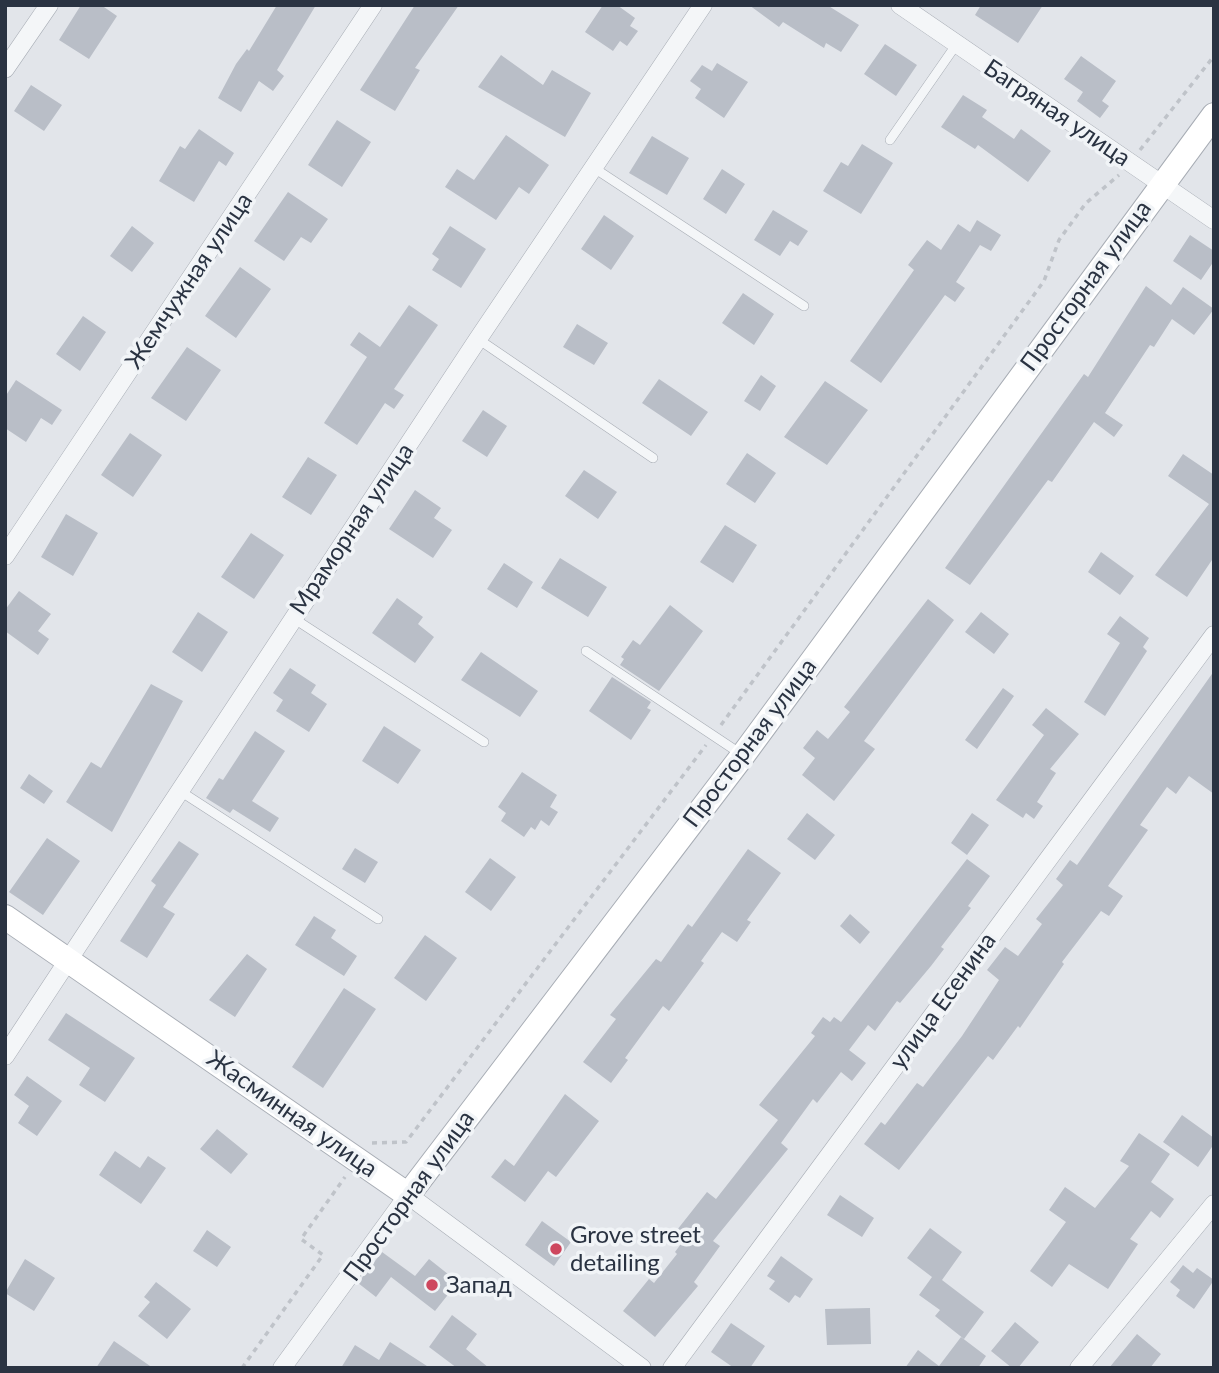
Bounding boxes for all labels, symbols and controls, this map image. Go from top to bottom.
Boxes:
street label: Багряная улица [978,53,1136,173]
street label: Жемчужная улица [119,187,259,375]
street label: Просторная улица [1015,195,1157,377]
street label: Мраморная улица [284,438,420,620]
street label: Просторная улица [677,653,823,833]
street label: улица Есенина [884,927,1002,1075]
street label: Жасминная улица [201,1044,383,1184]
street label: Просторная улица [338,1105,480,1287]
place label: Grove street detailing [570,1221,701,1277]
marker: Grove street detailing [548,1241,564,1257]
place label: Запад [446,1271,512,1299]
marker: Запад [424,1277,440,1293]

